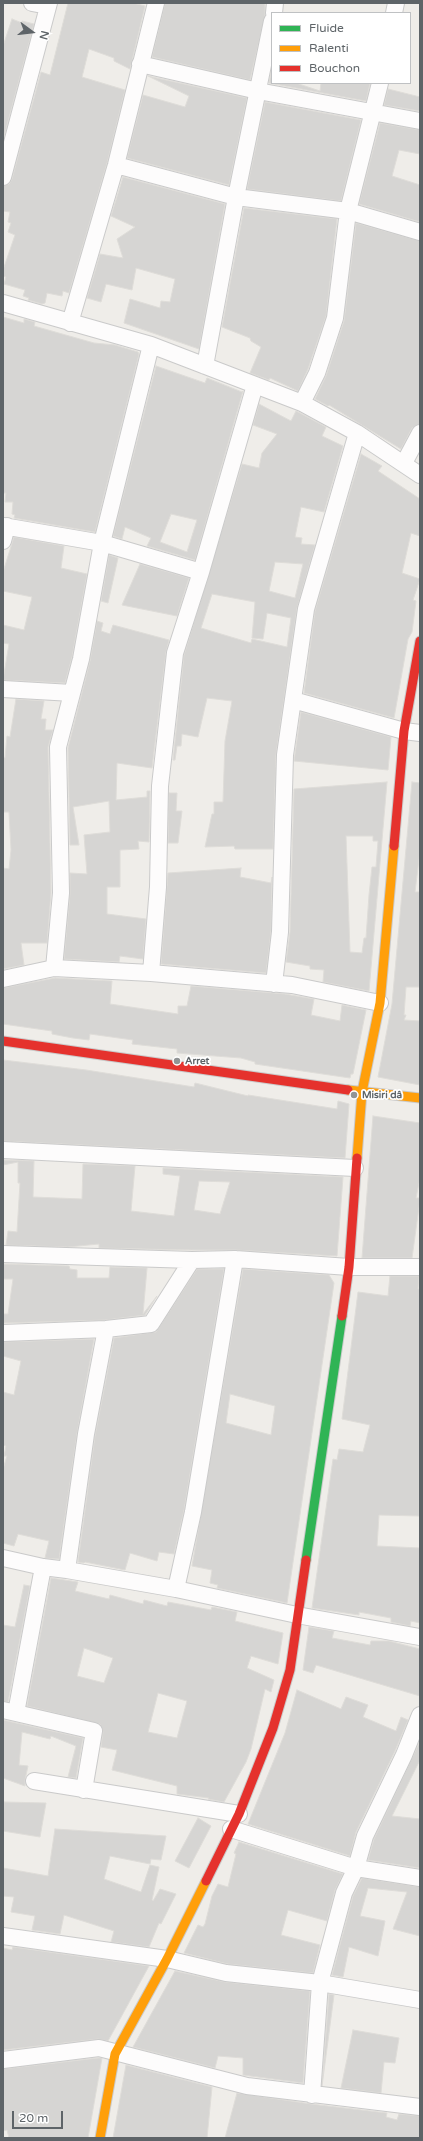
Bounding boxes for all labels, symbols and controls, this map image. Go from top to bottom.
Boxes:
north arrow [12,12,52,52]
legend [271,12,411,84]
text: Fluide [309,21,344,35]
text: N [37,29,51,41]
text: Ralenti [309,41,349,55]
text: Bouchon [309,61,360,75]
place label: Arret [185,1055,209,1067]
marker: Arret [172,1056,182,1066]
place label: Misiri dâ [362,1089,402,1101]
marker: Misiri dâ [349,1090,359,1100]
scale bar [14,2103,65,2129]
text: 20 m [19,2111,48,2125]

